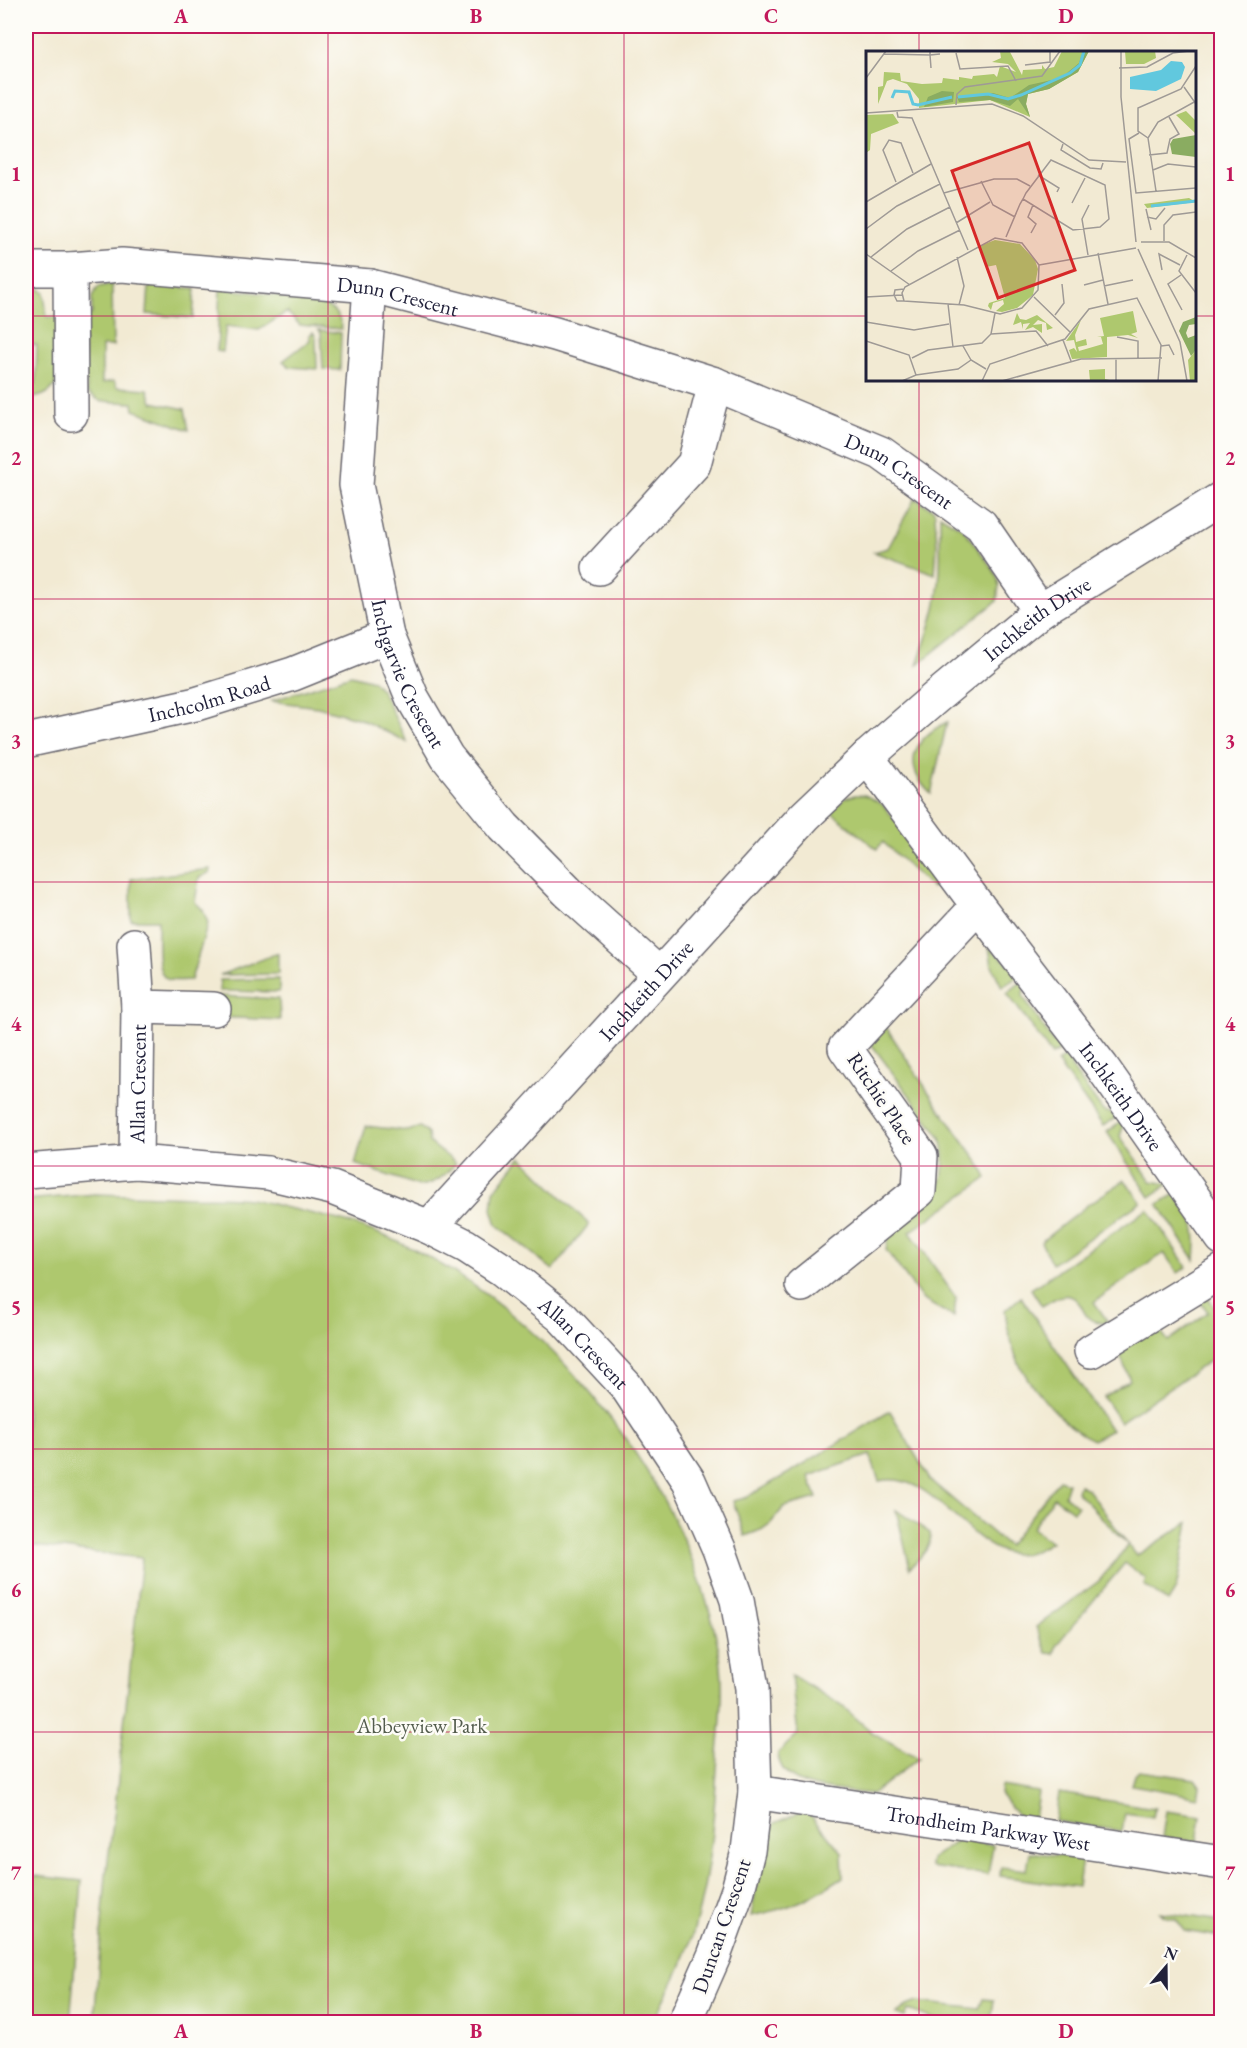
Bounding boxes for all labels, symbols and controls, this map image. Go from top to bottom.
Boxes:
text: A [173,3,189,29]
text: B [470,3,482,29]
text: C [764,3,778,29]
text: D [1058,3,1074,29]
inset map [866,51,1196,381]
text: 1 [11,161,21,187]
text: 1 [1225,161,1235,187]
street label: Dunn Crescent [336,270,462,322]
street label: Dunn Crescent [841,426,959,515]
text: 2 [11,445,22,471]
text: 2 [1225,445,1236,471]
street label: Inchkeith Drive [977,570,1095,667]
street label: Inchgarvie Crescent [366,596,452,753]
street label: Inchcolm Road [146,668,274,728]
text: 3 [11,728,21,754]
text: 3 [1225,728,1235,754]
street label: Inchkeith Drive [593,934,699,1046]
text: 4 [11,1011,22,1037]
text: 4 [1225,1011,1236,1037]
street label: Allan Crescent [123,1024,151,1145]
street label: Inchkeith Drive [1074,1036,1170,1156]
street label: Ritchie Place [841,1047,923,1149]
street label: Allan Crescent [533,1290,636,1395]
text: 5 [11,1294,21,1320]
text: 5 [1225,1294,1235,1320]
text: 6 [11,1577,22,1603]
text: 6 [1225,1577,1236,1603]
park label: Abbeyview Park [356,1712,488,1739]
street label: Trondheim Parkway West [884,1799,1093,1856]
street label: Duncan Crescent [685,1855,757,1997]
text: 7 [11,1860,22,1886]
text: 7 [1225,1860,1236,1886]
north arrow [1136,1937,1196,1997]
text: N [1161,1941,1181,1965]
text: A [173,2018,189,2044]
text: B [470,2018,482,2044]
text: C [764,2018,778,2044]
text: D [1058,2018,1074,2044]

